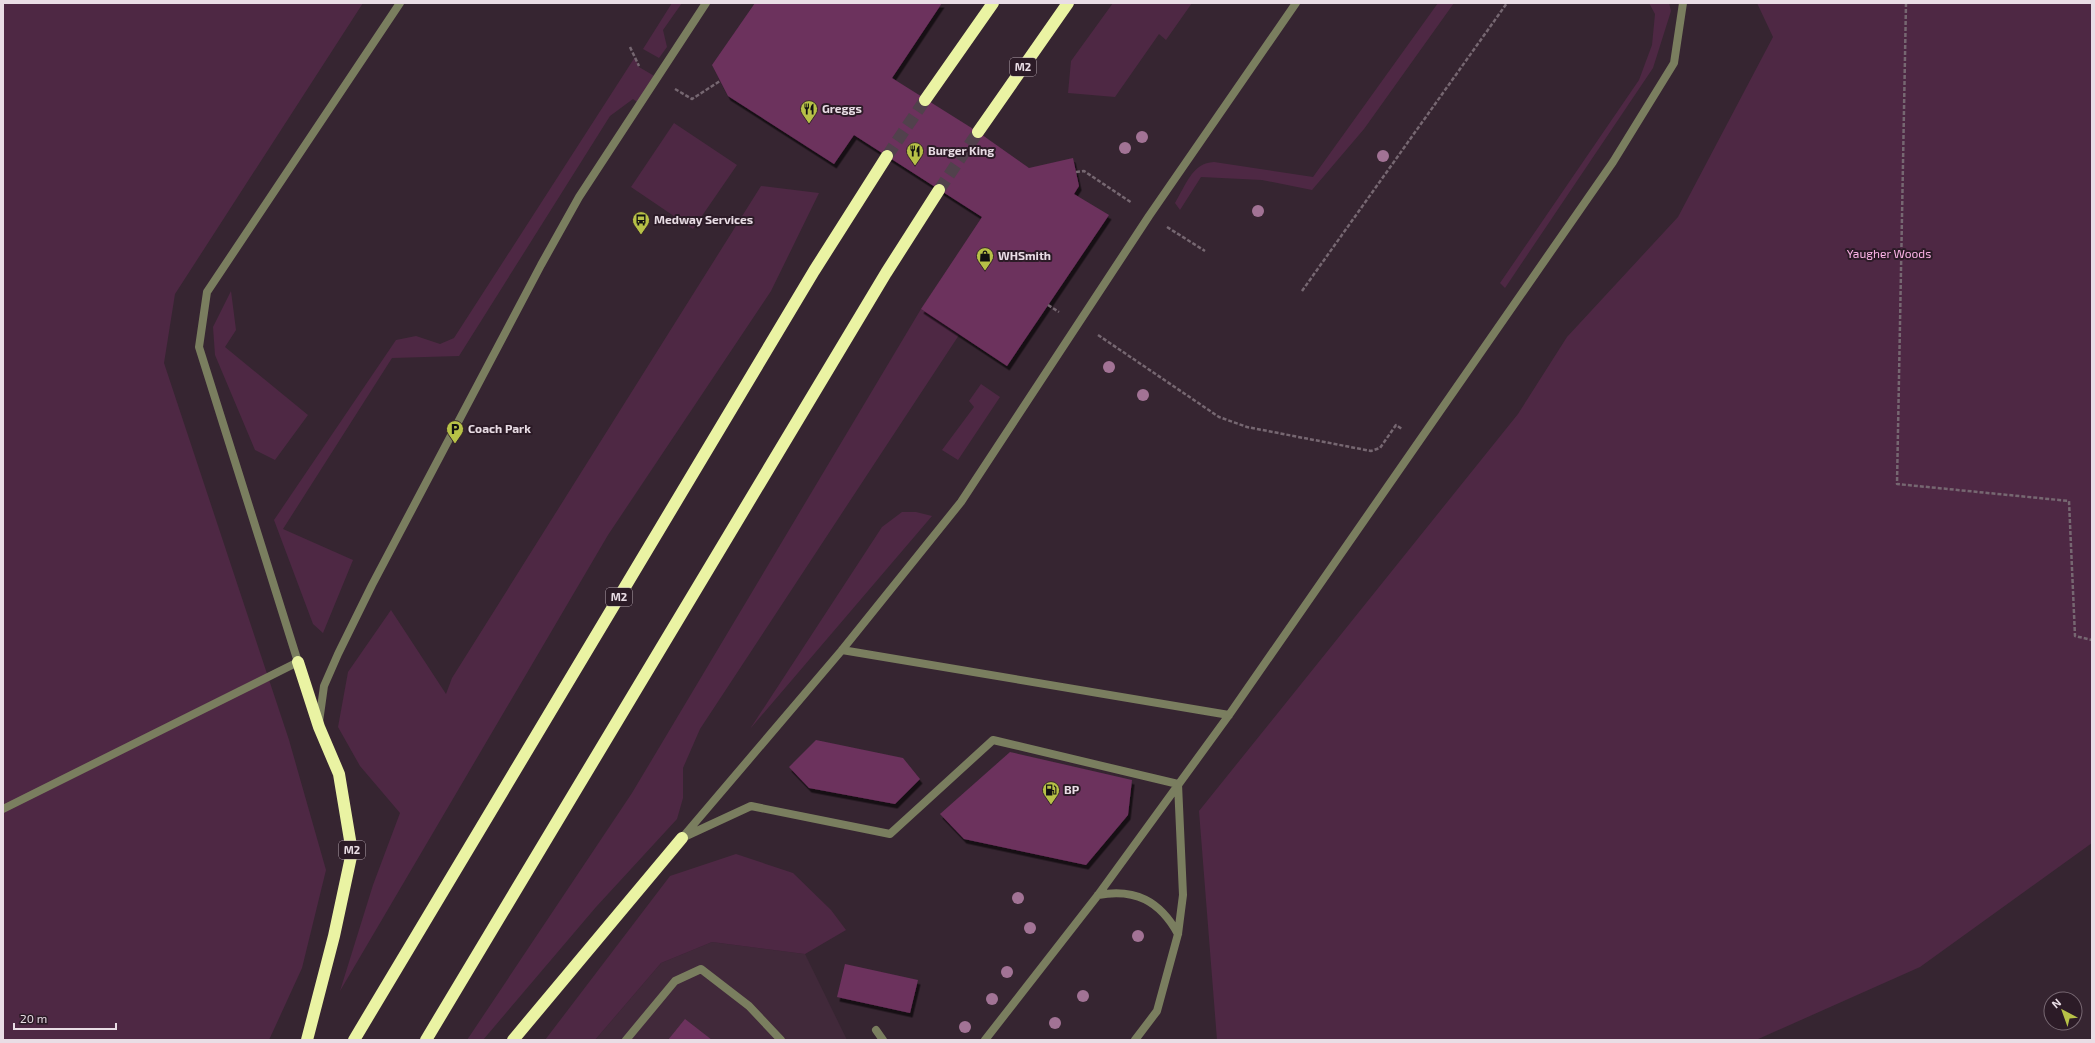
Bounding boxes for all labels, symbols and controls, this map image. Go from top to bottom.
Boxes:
road number: M2 [1010,58,1036,76]
restaurant icon: Greggs [799,99,819,124]
place label: Greggs [822,101,862,115]
restaurant icon: Burger King [905,141,925,166]
place label: Burger King [928,143,994,157]
bus stop icon: Medway Services [631,210,651,235]
place label: Medway Services [654,212,753,227]
shop icon: WHSmith [975,246,995,271]
park label: Yaugher Woods [1847,246,1931,260]
place label: WHSmith [998,248,1051,262]
parking icon: Coach Park [445,419,465,444]
place label: Coach Park [468,421,531,435]
road number: M2 [606,588,632,606]
fuel station icon: BP [1041,780,1061,805]
place label: BP [1064,782,1080,796]
road number: M2 [339,841,365,859]
north arrow [2043,991,2083,1031]
text: N [2049,996,2063,1011]
scale bar [14,1005,116,1031]
text: 20 m [20,1011,47,1025]

